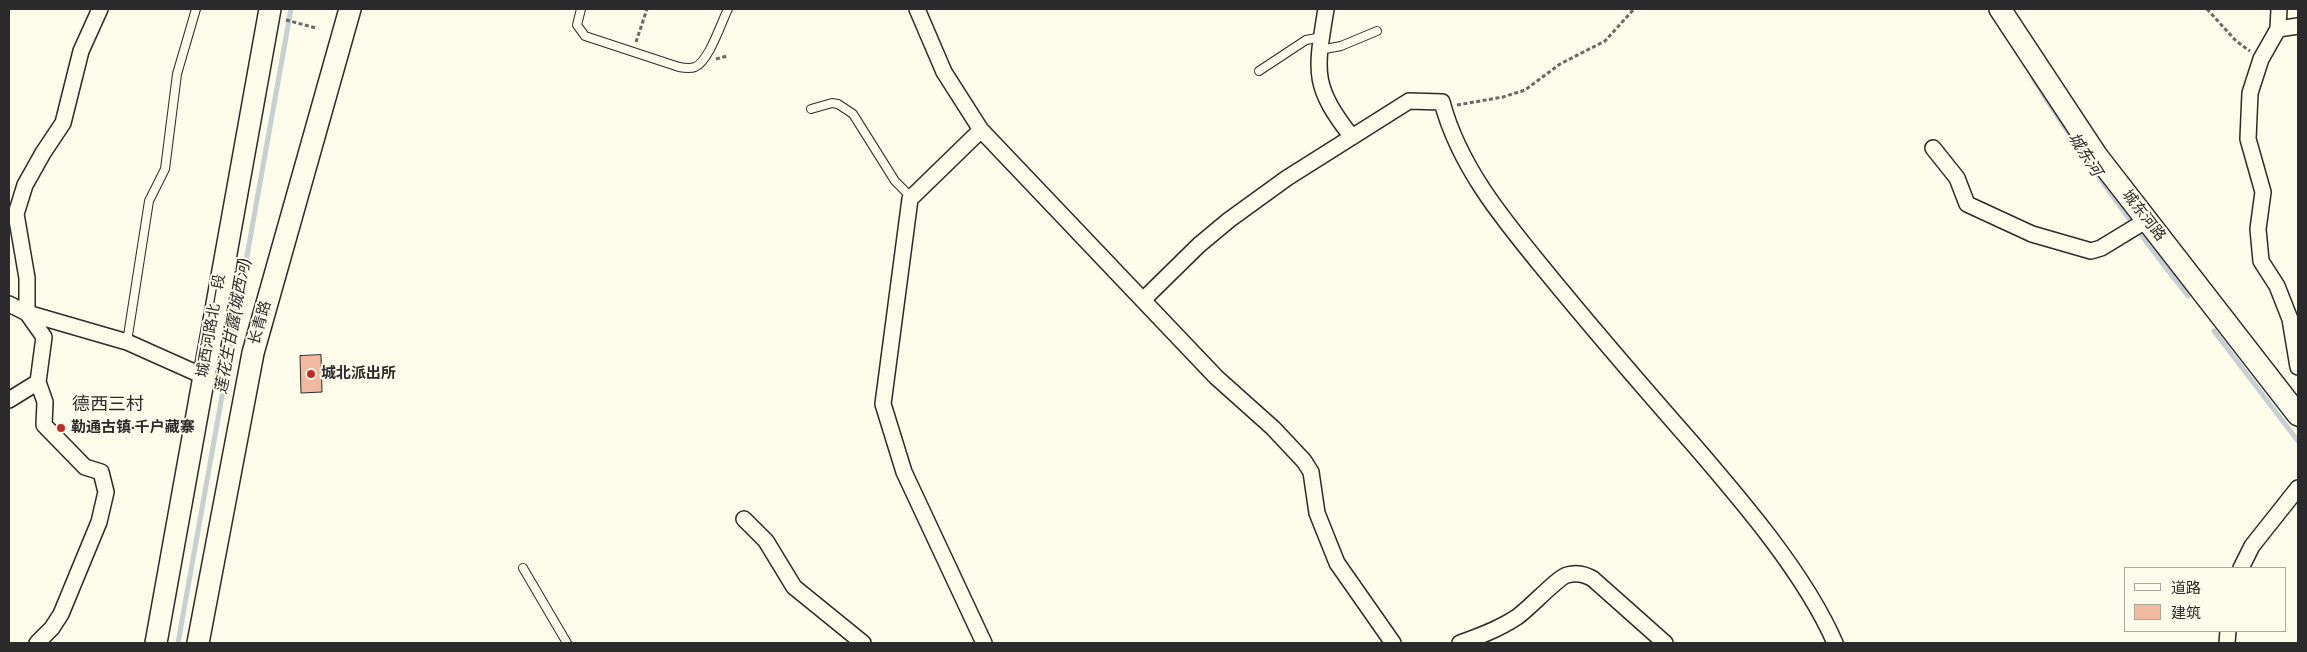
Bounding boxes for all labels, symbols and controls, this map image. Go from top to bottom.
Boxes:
water label: 城东河 [2063,130,2105,180]
street label: 城东河路 [2117,187,2169,245]
water label: 莲花生甘露(城西河) [213,256,255,396]
street label: 城西河路北一段 [194,273,230,379]
street label: 长青路 [246,299,276,347]
place label: 城北派出所 [321,365,396,383]
marker: 城北派出所 [305,368,317,380]
district label: 德西三村 [72,395,144,417]
place label: 勒通古镇·千户藏寨 [71,419,195,437]
marker: 勒通古镇·千户藏寨 [55,422,67,434]
legend [2124,567,2287,632]
text: 道路 [2171,578,2201,598]
text: 建筑 [2171,603,2201,623]

